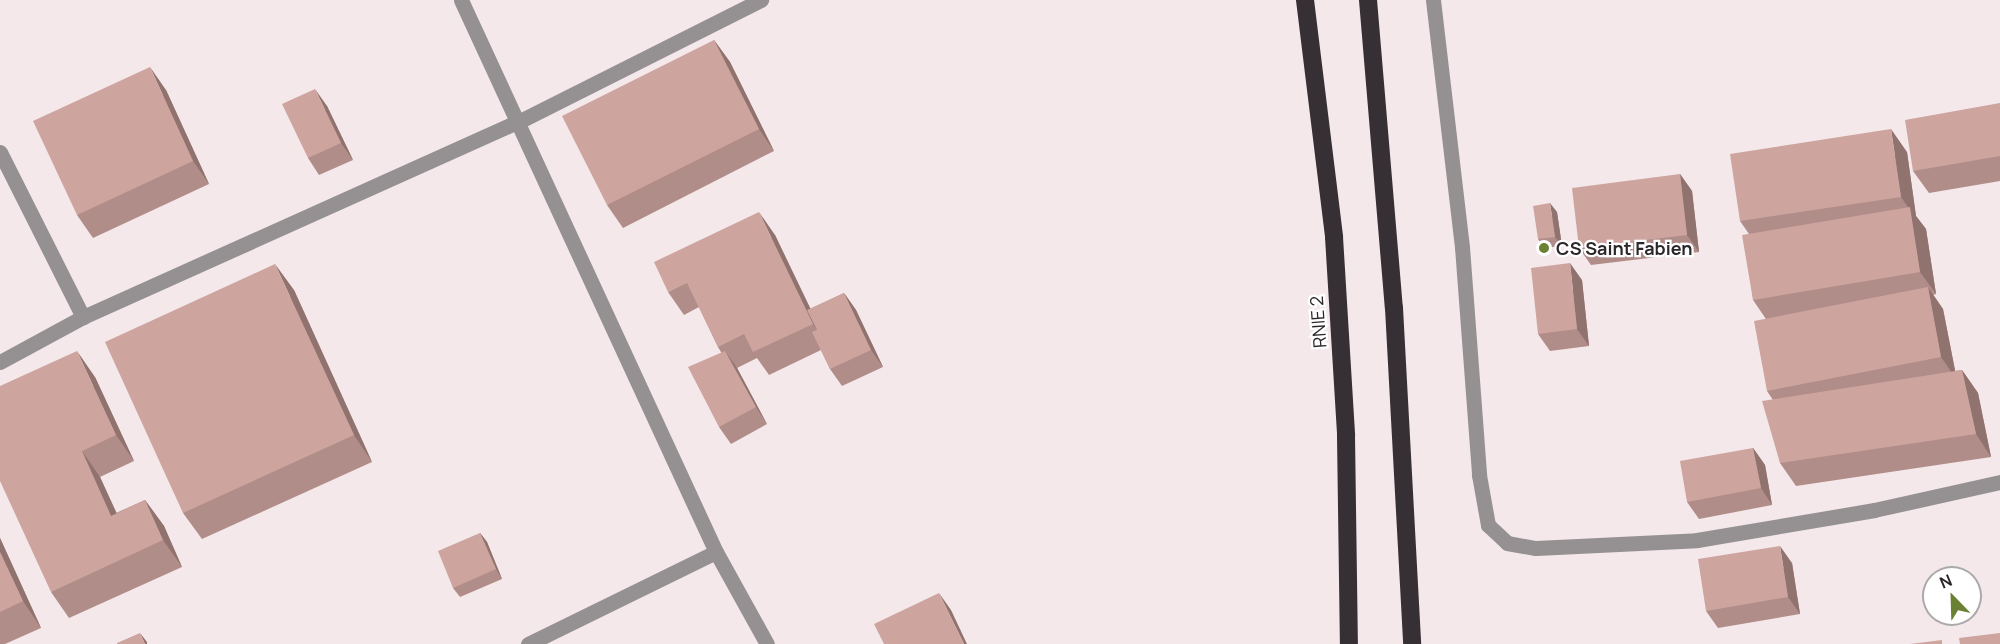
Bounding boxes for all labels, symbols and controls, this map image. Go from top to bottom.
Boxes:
place label: CS Saint Fabien [1556,237,1693,259]
marker: CS Saint Fabien [1537,241,1551,255]
street label: RNIE 2 [1305,295,1331,349]
north arrow [1922,566,1982,626]
text: N [1936,569,1955,594]

